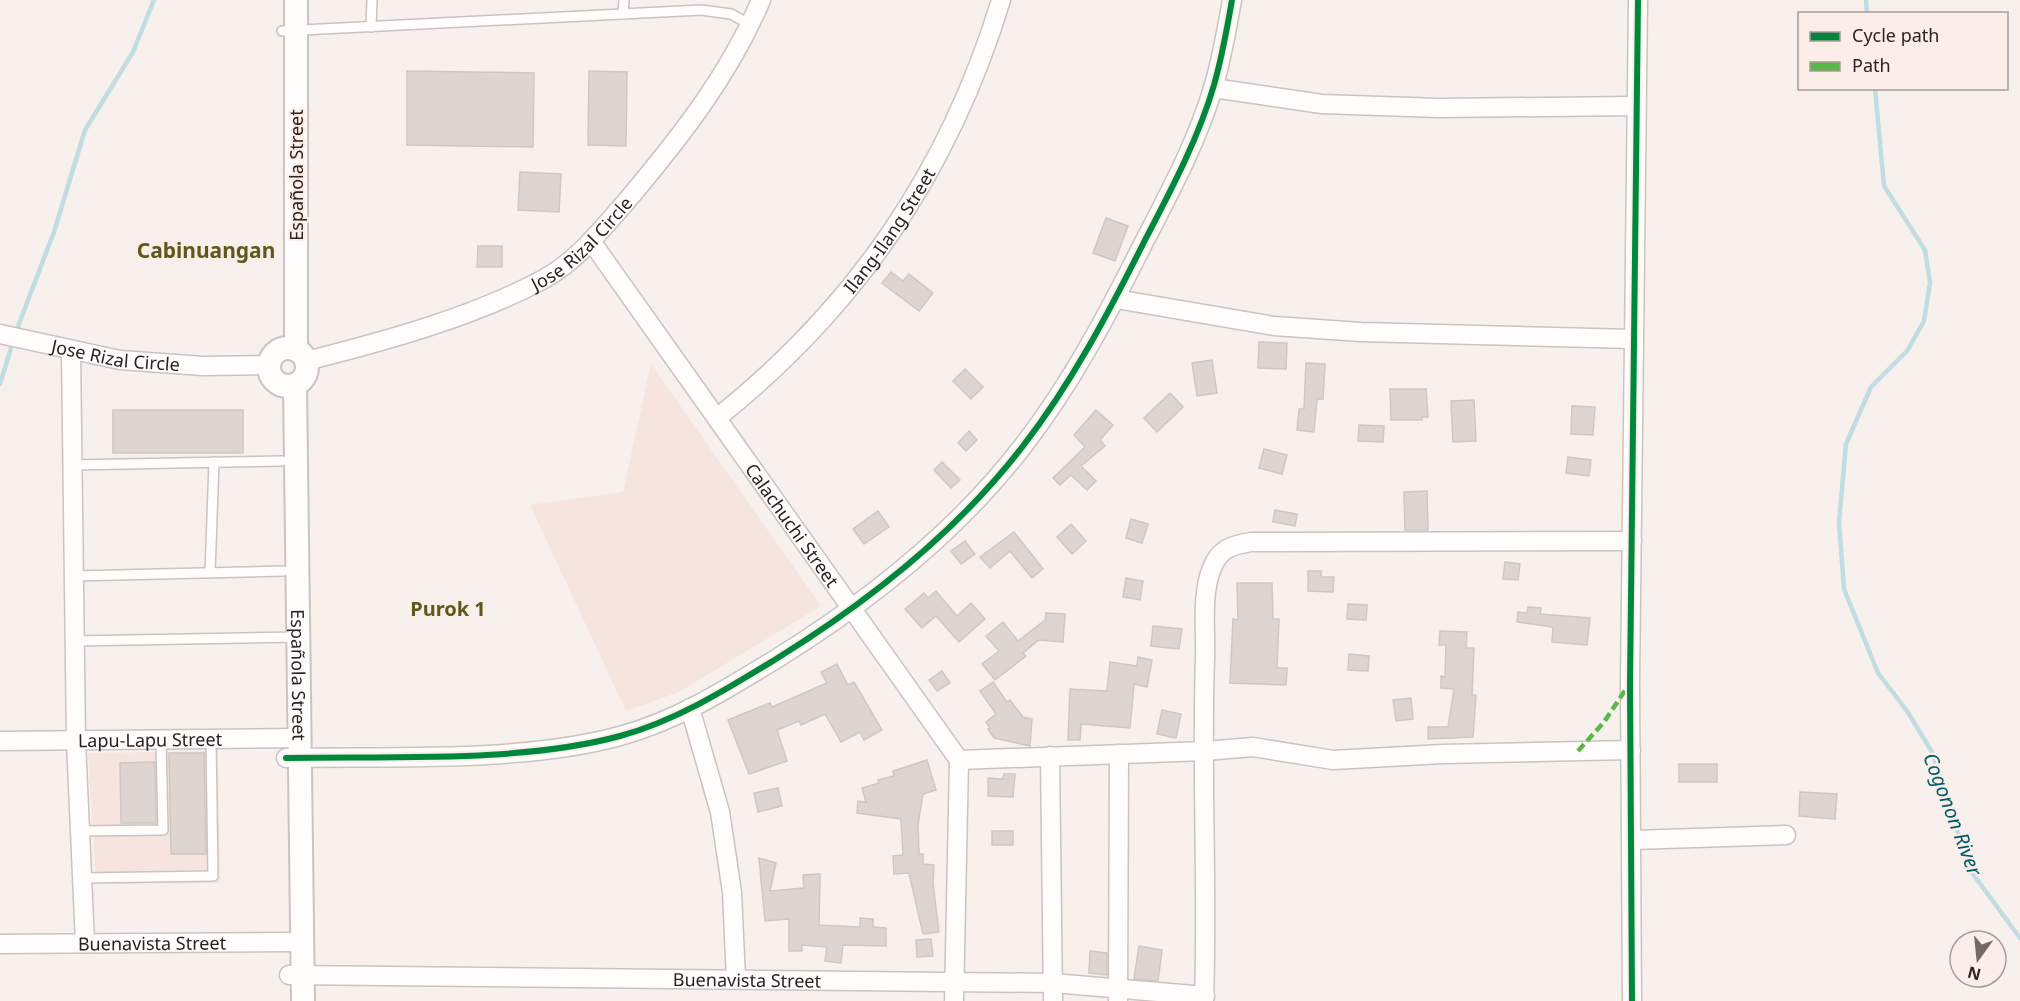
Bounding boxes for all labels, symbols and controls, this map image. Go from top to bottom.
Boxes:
legend [1798,12,2008,90]
text: Cycle path [1852,23,1939,47]
text: Path [1852,53,1891,77]
street label: Española Street [284,109,308,241]
street label: Ilang-Ilang Street [838,163,941,298]
street label: Jose Rizal Circle [525,191,637,297]
district label: Cabinuangan [137,236,275,264]
street label: Jose Rizal Circle [47,333,181,376]
street label: Calachuchi Street [740,458,845,592]
district label: Purok 1 [410,595,486,622]
street label: Española Street [286,609,312,741]
street label: Lapu-Lapu Street [78,727,223,752]
water label: Cogonon River [1917,749,1989,880]
north arrow [1948,929,2008,989]
street label: Buenavista Street [78,930,227,955]
text: N [1965,961,1983,986]
street label: Buenavista Street [673,967,822,993]

